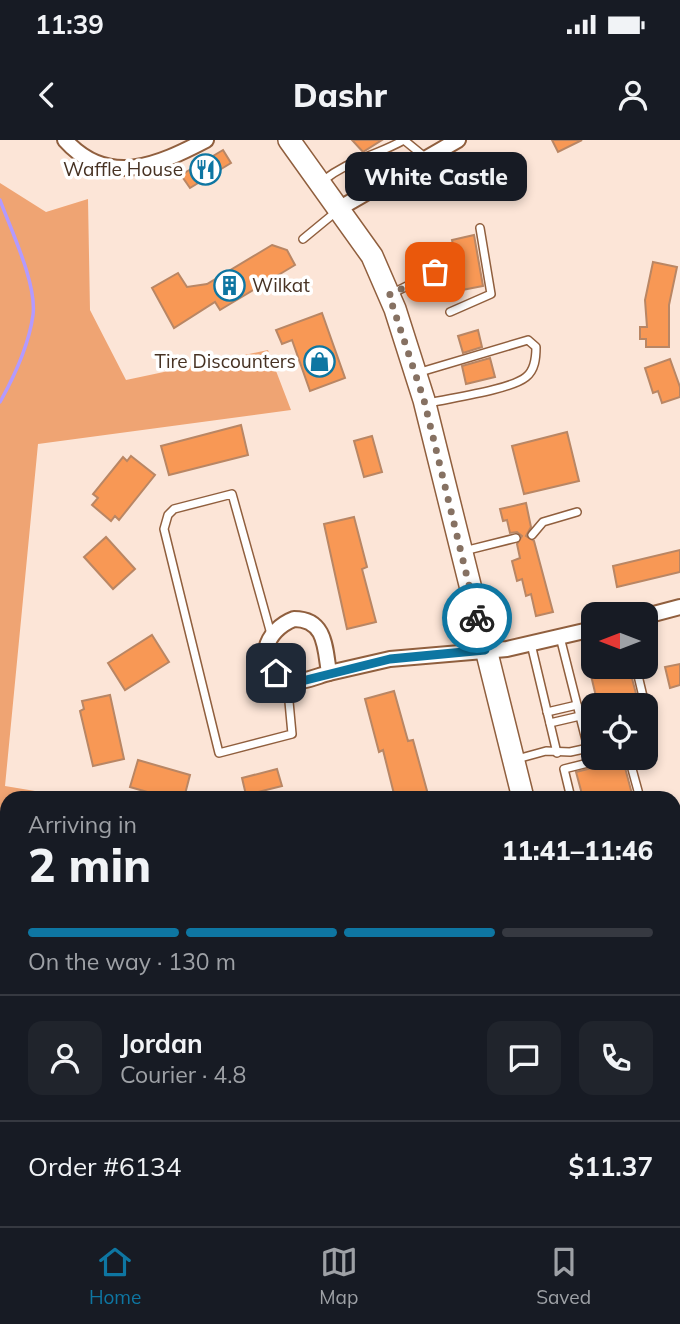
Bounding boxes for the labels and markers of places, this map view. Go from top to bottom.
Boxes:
restaurant icon: Waffle House [189,152,223,186]
callout: White Castle [344,153,526,202]
place label: Waffle House [63,157,183,181]
pin [405,242,465,302]
building icon: Wilkat [212,268,246,302]
place label: Wilkat [252,273,310,297]
shop icon: Tire Discounters [302,344,336,378]
place label: Tire Discounters [155,349,296,373]
pin [246,643,306,703]

